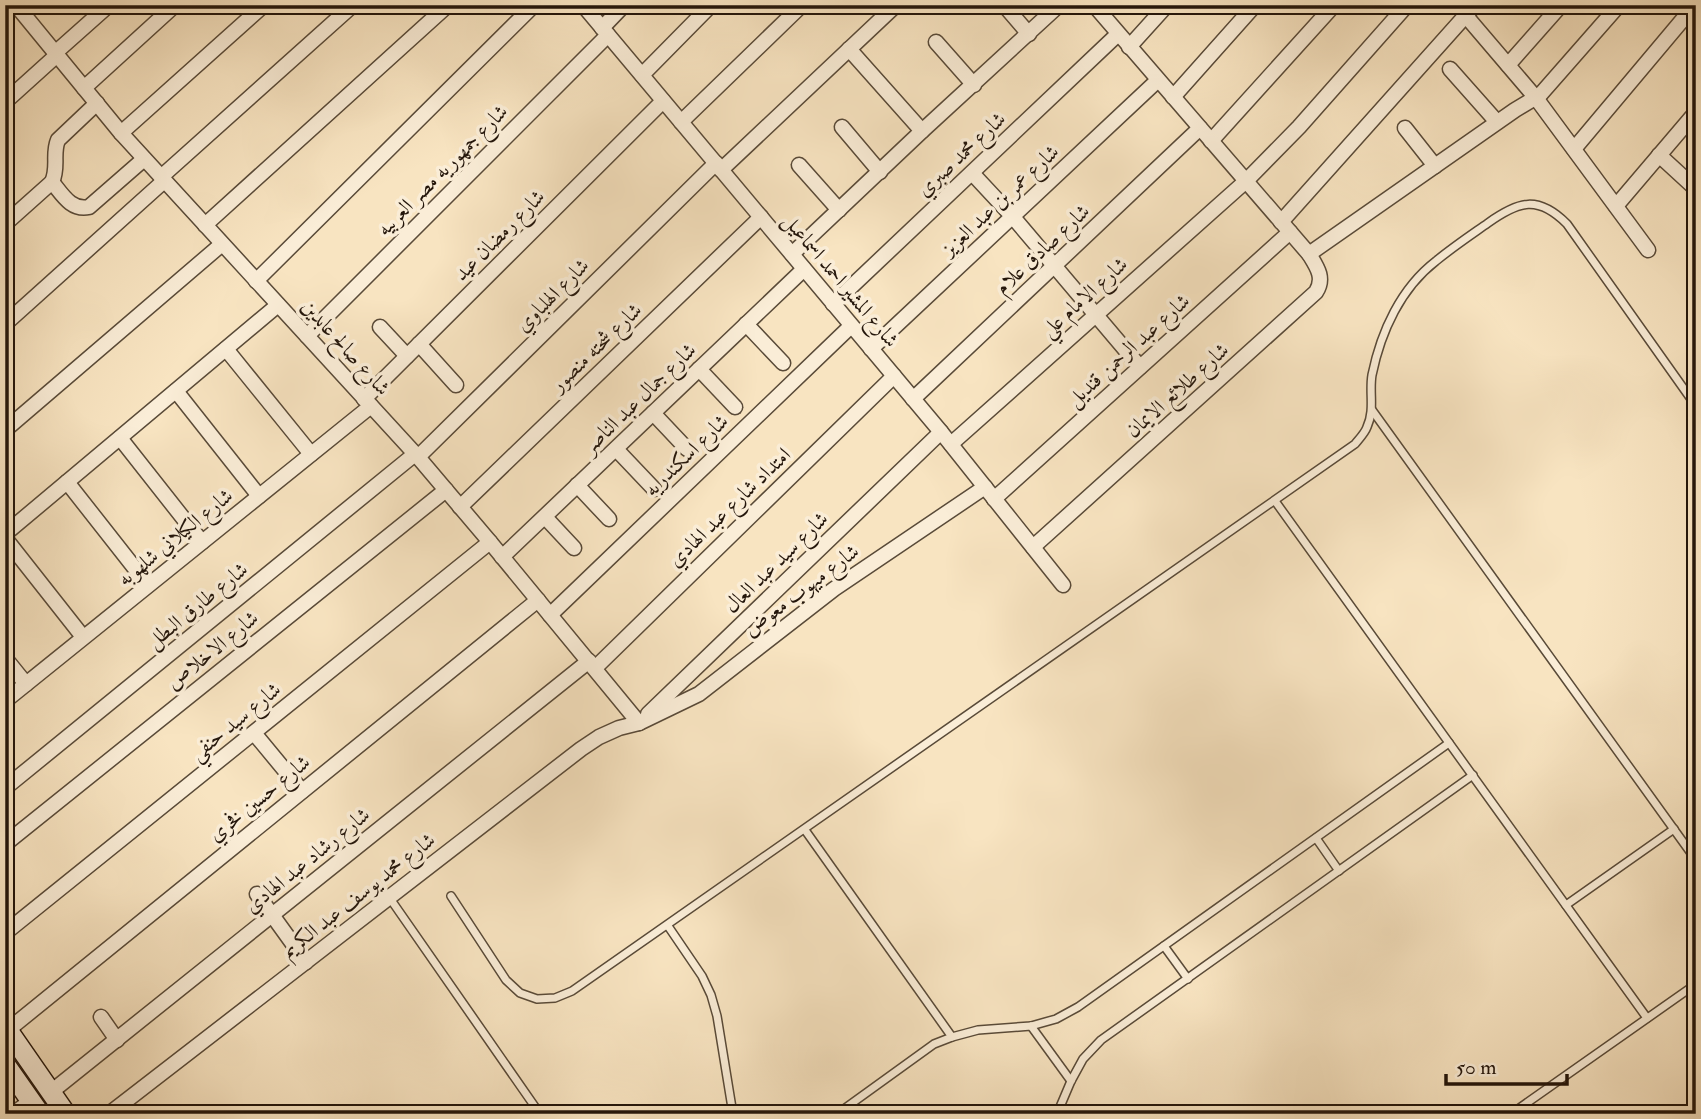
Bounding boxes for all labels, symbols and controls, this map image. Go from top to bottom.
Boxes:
street label: شارع جمهوريه مصر العربيه [371,99,517,245]
street label: شارع محمد صبري [911,106,1015,206]
street label: شارع عمر بن عبد العزيز [934,139,1068,266]
street label: شارع رمضان عيد [448,184,554,290]
street label: شارع صادق علام [989,198,1098,303]
street label: شارع المشير احمد اسماعيل [773,207,905,356]
street label: شارع الامام علي [1035,251,1137,348]
street label: شارع الهلباوي [510,253,598,341]
street label: شارع عبد الرحمن قنديل [1061,288,1198,416]
street label: شارع صالح عابدين [292,293,396,404]
street label: شارع شحته منصور [543,297,651,402]
street label: شارع جمال عبد الناصر [575,337,705,464]
street label: شارع طلائع الايمان [1120,337,1238,448]
street label: شارع اسكندريه [638,408,737,505]
street label: امتداد شارع عبد الهادي [662,442,799,576]
street label: شارع الكيلاني شلهوبه [112,483,241,595]
street label: شارع سيد عبد العال [718,506,837,622]
street label: شارع ميهوب معوض [738,538,867,646]
street label: شارع طارق البطل [141,556,256,658]
street label: شارع الاخلاص [160,605,267,699]
street label: شارع سيد حنفي [184,676,290,771]
street label: شارع حسين فخري [203,749,318,851]
street label: شارع رشاد عبد الهادي [239,801,378,922]
street label: شارع محمد يوسف عبد الكريم [276,827,443,967]
scale bar [1446,1042,1566,1086]
text: 50 m [1456,1054,1497,1081]

